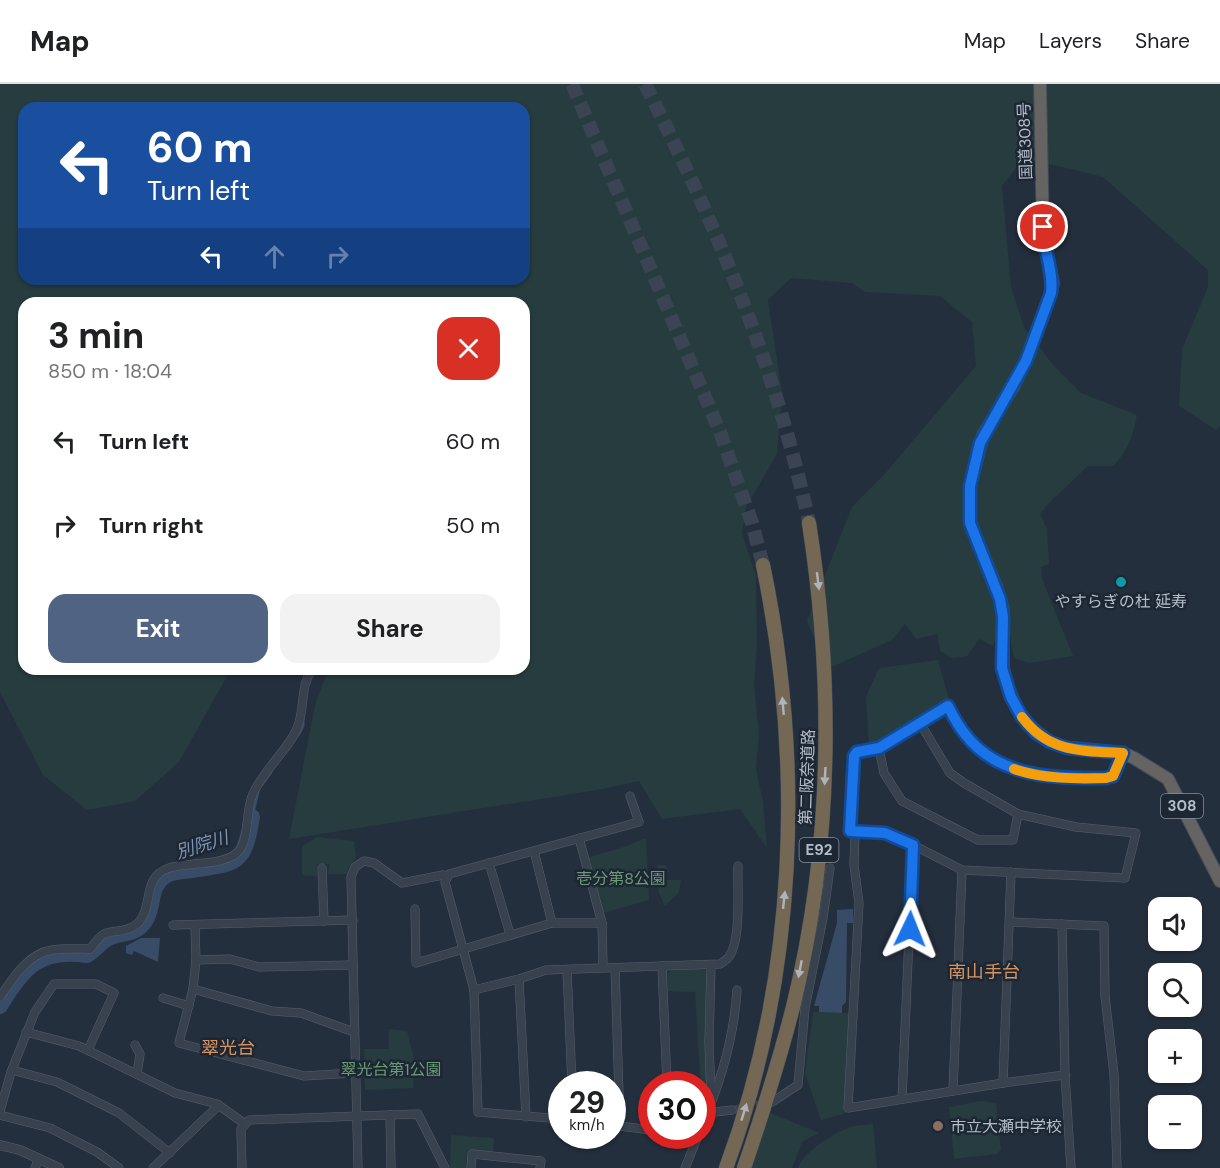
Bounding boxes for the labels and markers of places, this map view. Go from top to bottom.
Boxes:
pin [1017,201,1068,252]
marker: やすらぎの杜 延寿 [1114,575,1128,589]
place label: やすらぎの杜 延寿 [1055,591,1187,612]
place label: 市立大瀬中学校 [950,1116,1062,1137]
marker: 市立大瀬中学校 [931,1119,945,1133]

